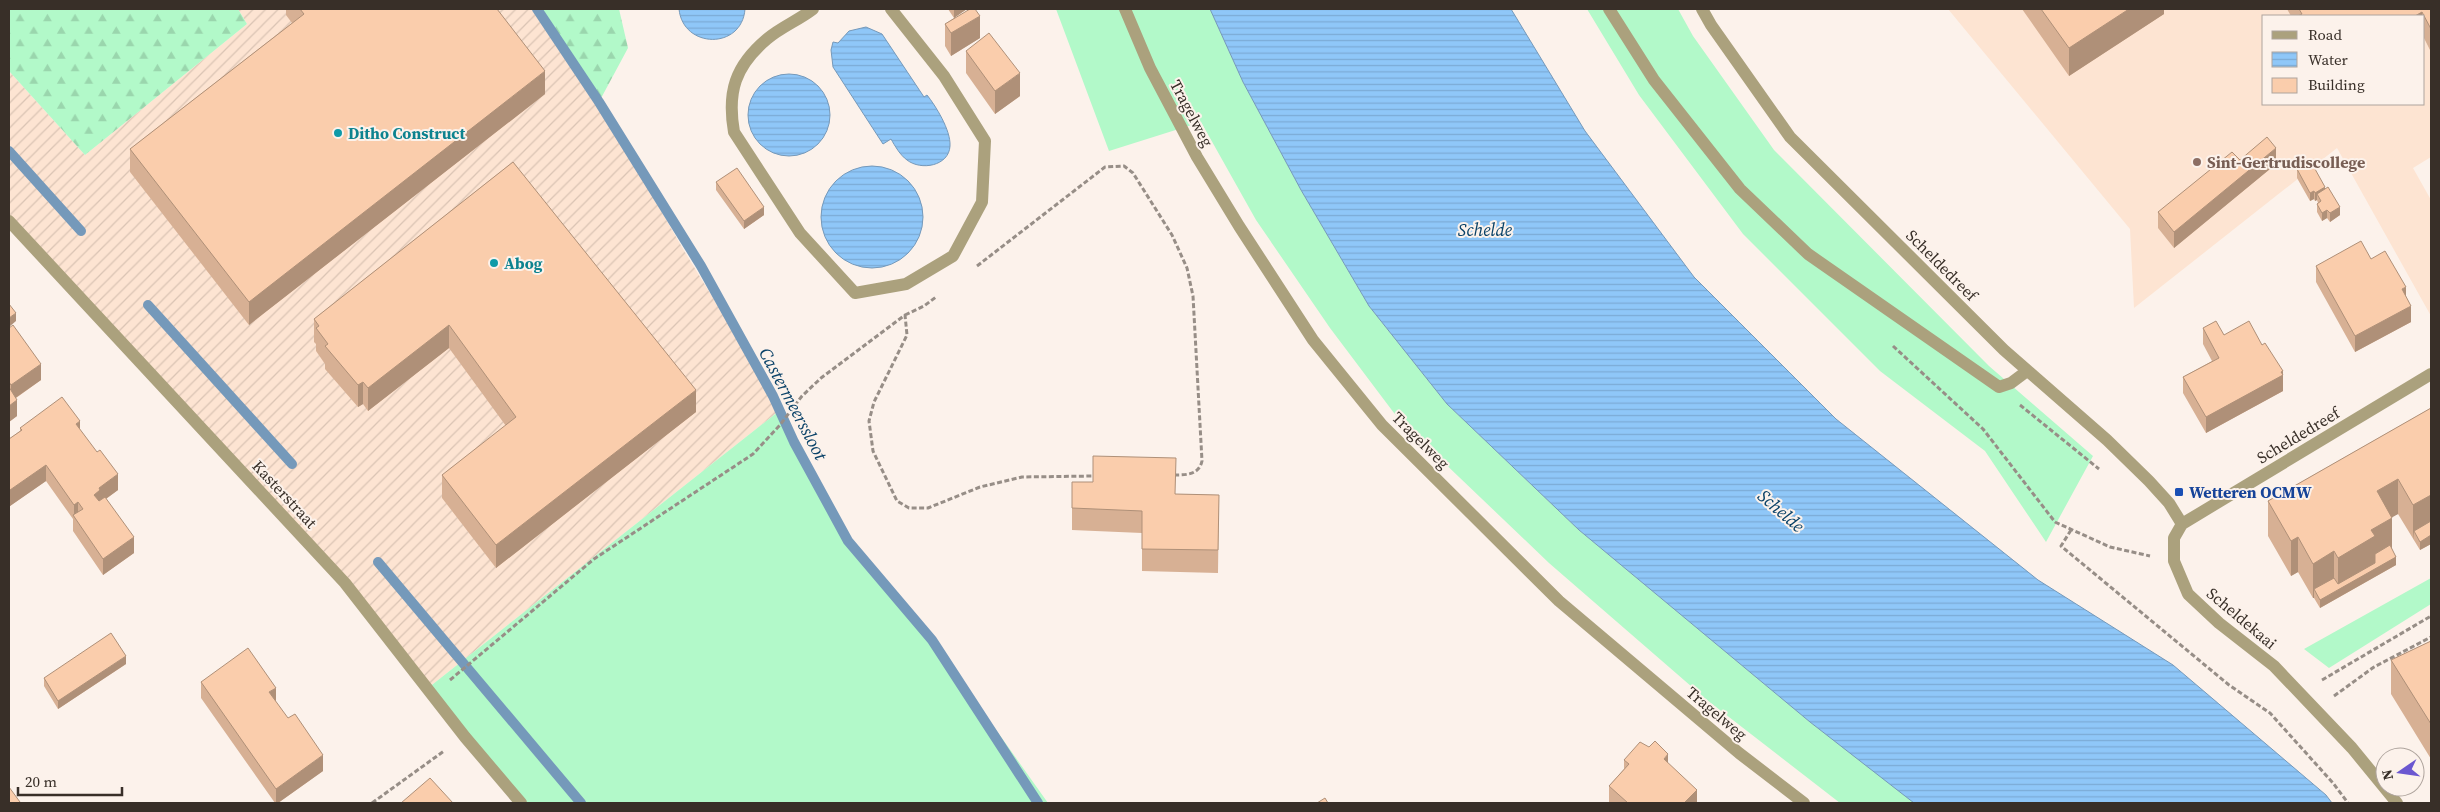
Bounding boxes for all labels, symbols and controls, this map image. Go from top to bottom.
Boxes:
legend [2262,15,2425,105]
text: Road [2308,24,2342,45]
text: Water [2308,49,2349,70]
text: Building [2308,74,2365,95]
street label: Tragelweg [1165,76,1219,150]
place label: Ditho Construct [348,122,465,144]
marker: Ditho Construct [332,127,344,139]
place label: Sint-Gertrudiscollege [2207,151,2365,173]
marker: Sint-Gertrudiscollege [2191,156,2203,168]
water label: Schelde [1458,217,1513,242]
street label: Scheldedreef [1901,224,1984,307]
place label: Abog [504,252,543,274]
marker: Abog [488,257,500,269]
water label: Castermeerssloot [753,343,834,465]
street label: Scheldedreef [2252,401,2345,468]
street label: Tragelweg [1387,406,1455,474]
street label: Kasterstraat [248,455,323,533]
place label: Wetteren OCMW [2189,481,2312,503]
water label: Schelde [1753,483,1811,538]
marker: Wetteren OCMW [2173,486,2185,498]
street label: Scheldekaai [2202,582,2282,654]
street label: Tragelweg [1682,681,1752,745]
north arrow [2375,747,2425,797]
scale bar [18,764,121,796]
text: N [2376,768,2398,782]
text: 20 m [25,771,57,792]

